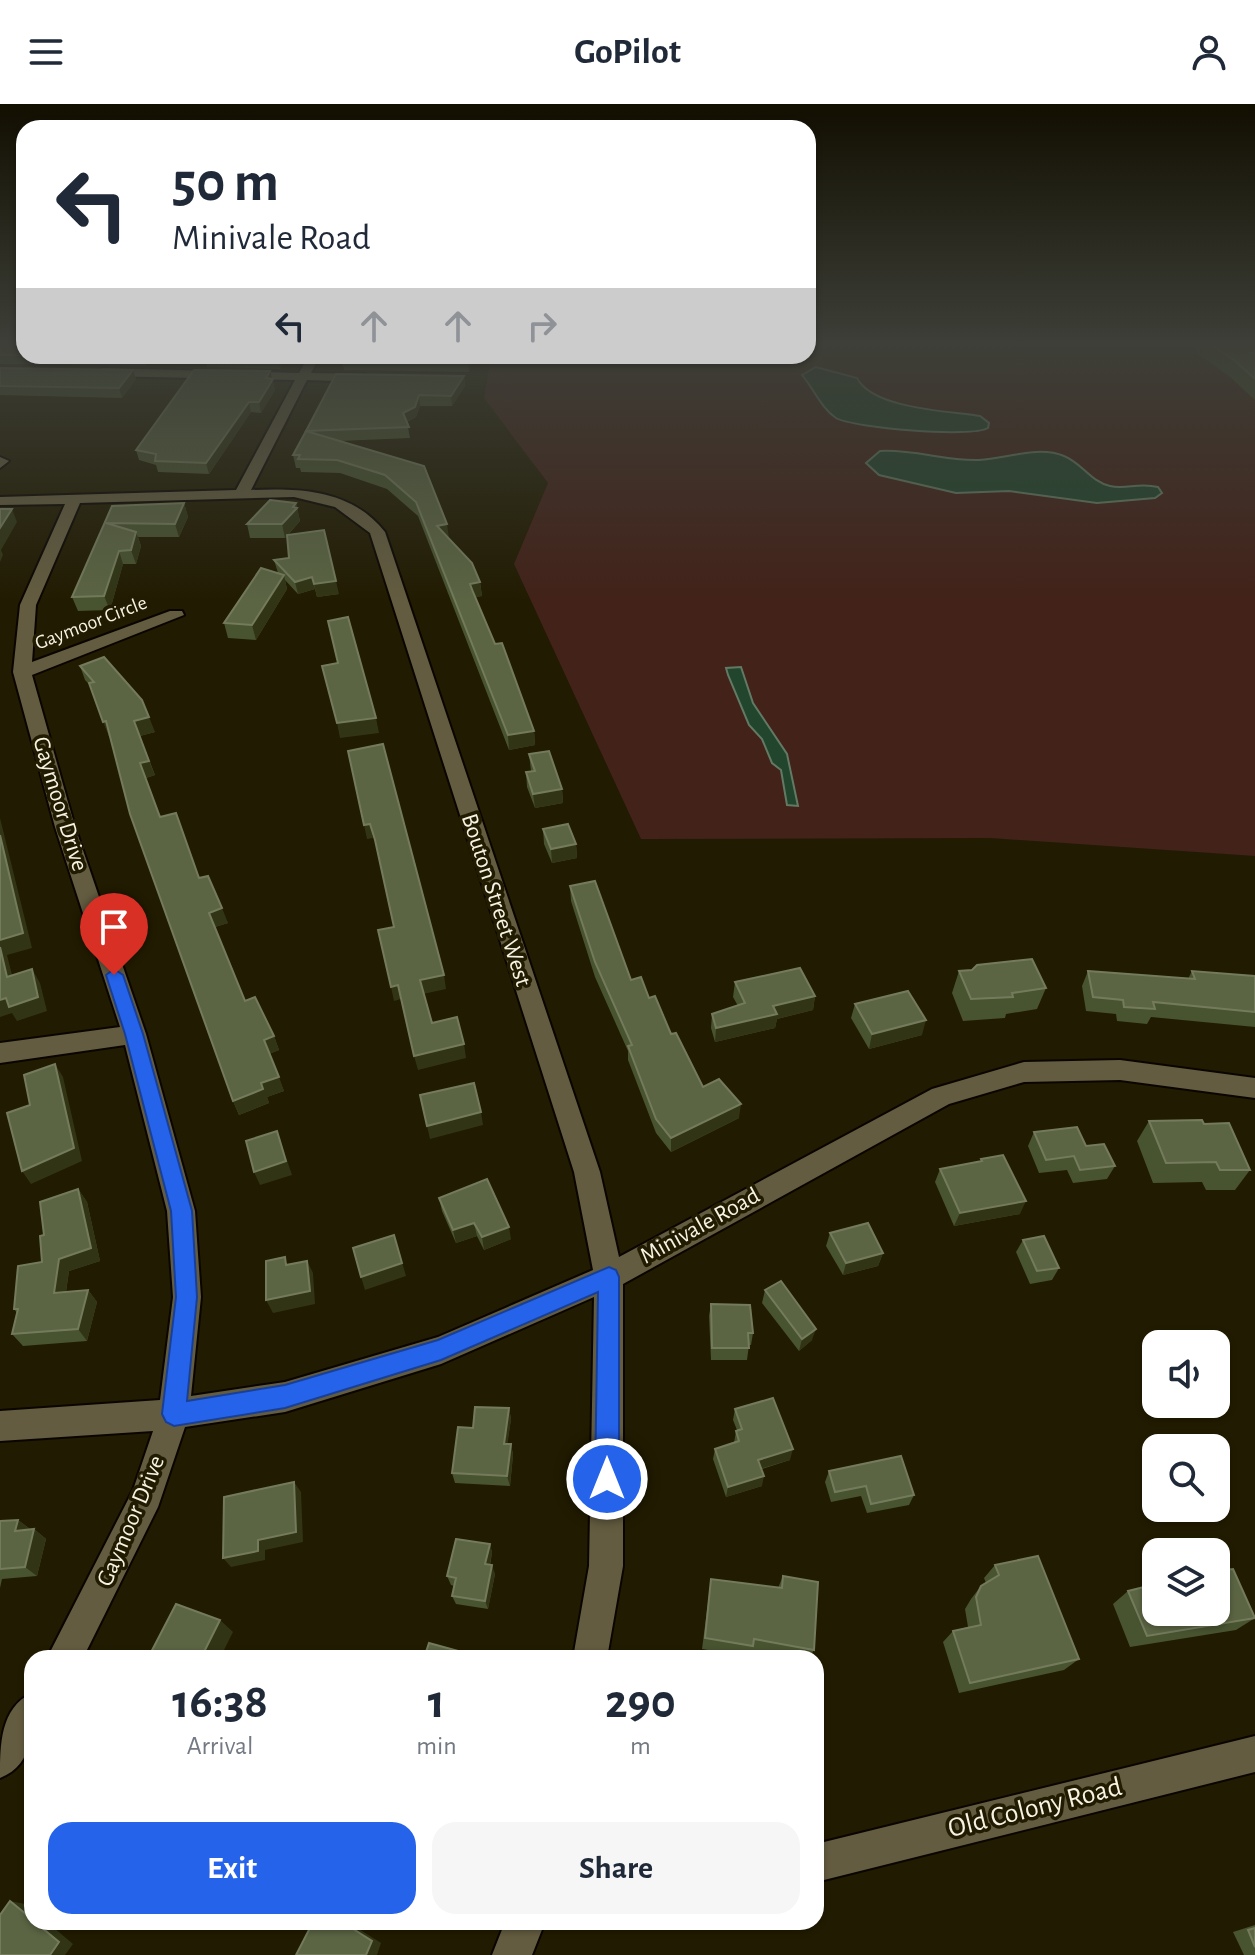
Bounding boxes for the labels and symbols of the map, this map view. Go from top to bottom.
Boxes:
street label: Gaymoor Circle [32,593,150,653]
street label: Gaymoor Drive [28,734,92,874]
street label: Bouton Street West [457,811,535,990]
pin [80,893,148,975]
street label: Minivale Road [636,1183,764,1269]
position arrow [565,1437,649,1521]
street label: Gaymoor Drive [93,1452,169,1590]
street label: Old Colony Road [945,1773,1125,1843]

